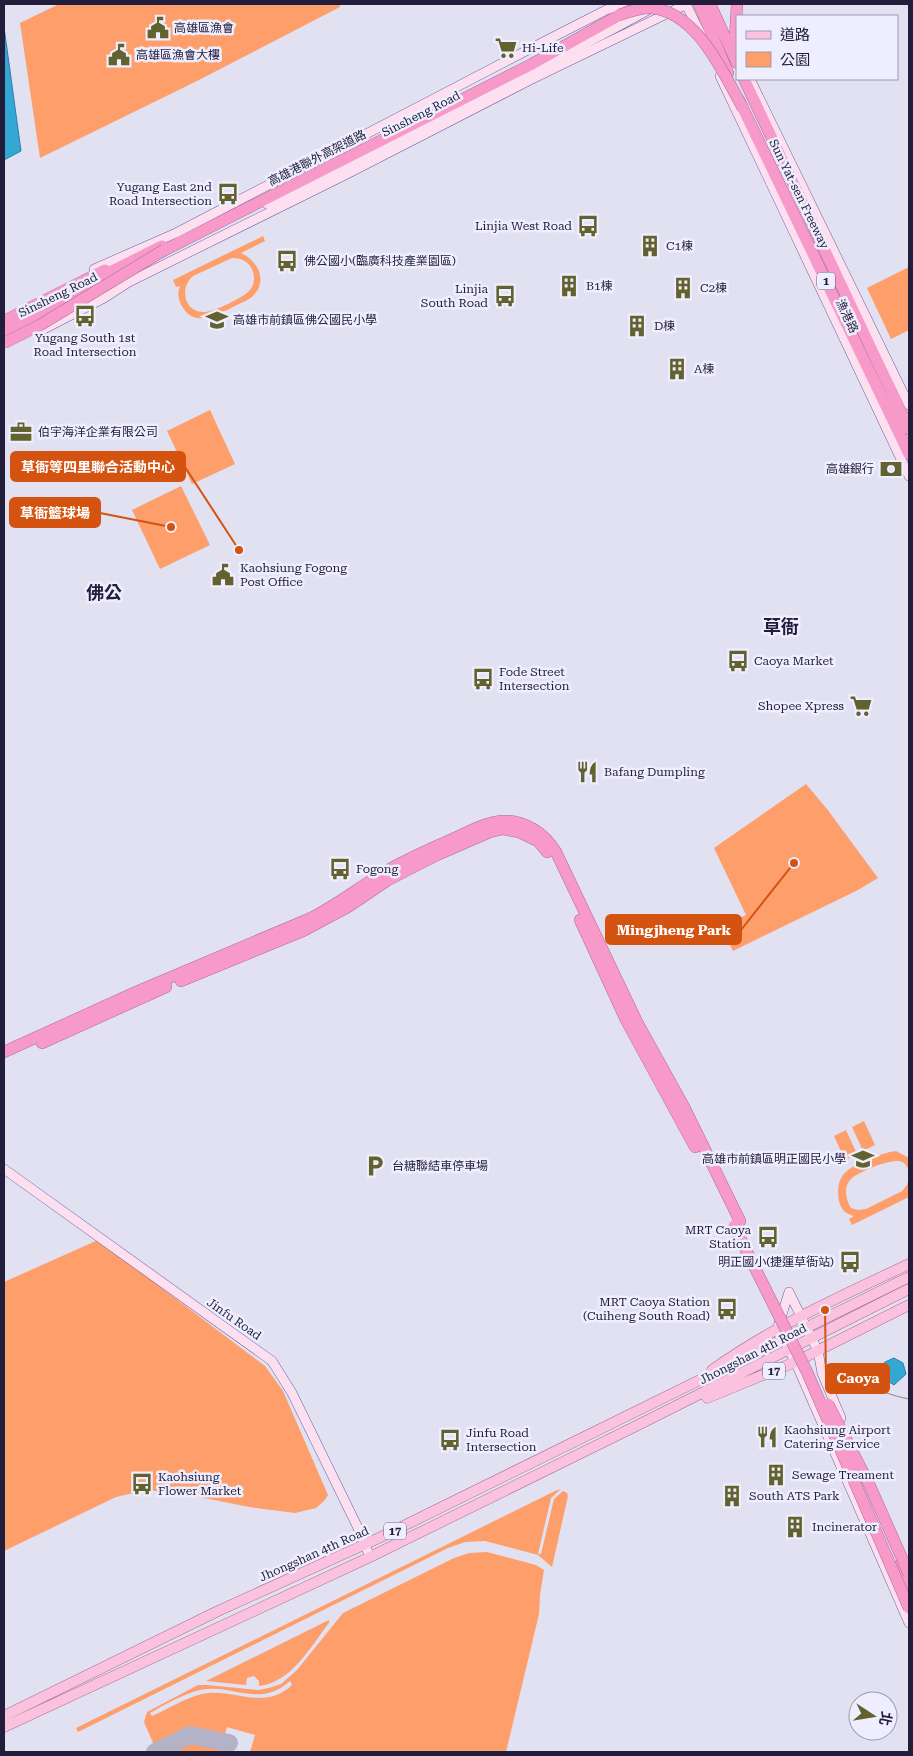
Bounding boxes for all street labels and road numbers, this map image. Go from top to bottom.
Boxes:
street label: Sinsheng Road [379,88,463,140]
street label: 高雄港聯外高架道路 [266,127,368,189]
street label: Sun Yat-sen Freeway [766,137,832,252]
street label: Sinsheng Road [16,270,100,320]
road number: 1 [817,272,835,290]
street label: 漁港路 [833,297,861,335]
street label: Jinfu Road [204,1295,264,1343]
street label: Jhongshan 4th Road [697,1321,809,1387]
road number: 17 [763,1362,785,1380]
road number: 17 [384,1522,406,1540]
street label: Jhongshan 4th Road [257,1523,371,1585]

